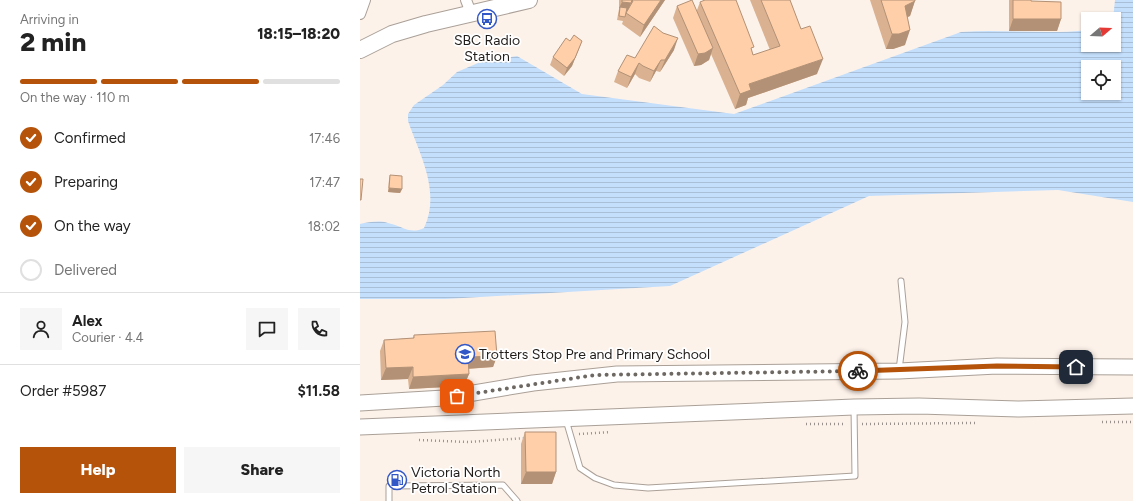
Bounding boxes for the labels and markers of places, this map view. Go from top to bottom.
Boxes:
bus stop icon: SBC Radio Station [476,8,498,30]
place label: SBC Radio Station [454,32,520,65]
school or university icon: Trotters Stop Pre and Primary School [454,343,476,365]
place label: Trotters Stop Pre and Primary School [479,346,710,363]
pin [1059,350,1093,384]
pin [440,379,474,413]
place label: Victoria North Petrol Station [411,464,500,497]
fuel station icon: Victoria North Petrol Station [386,469,408,491]

